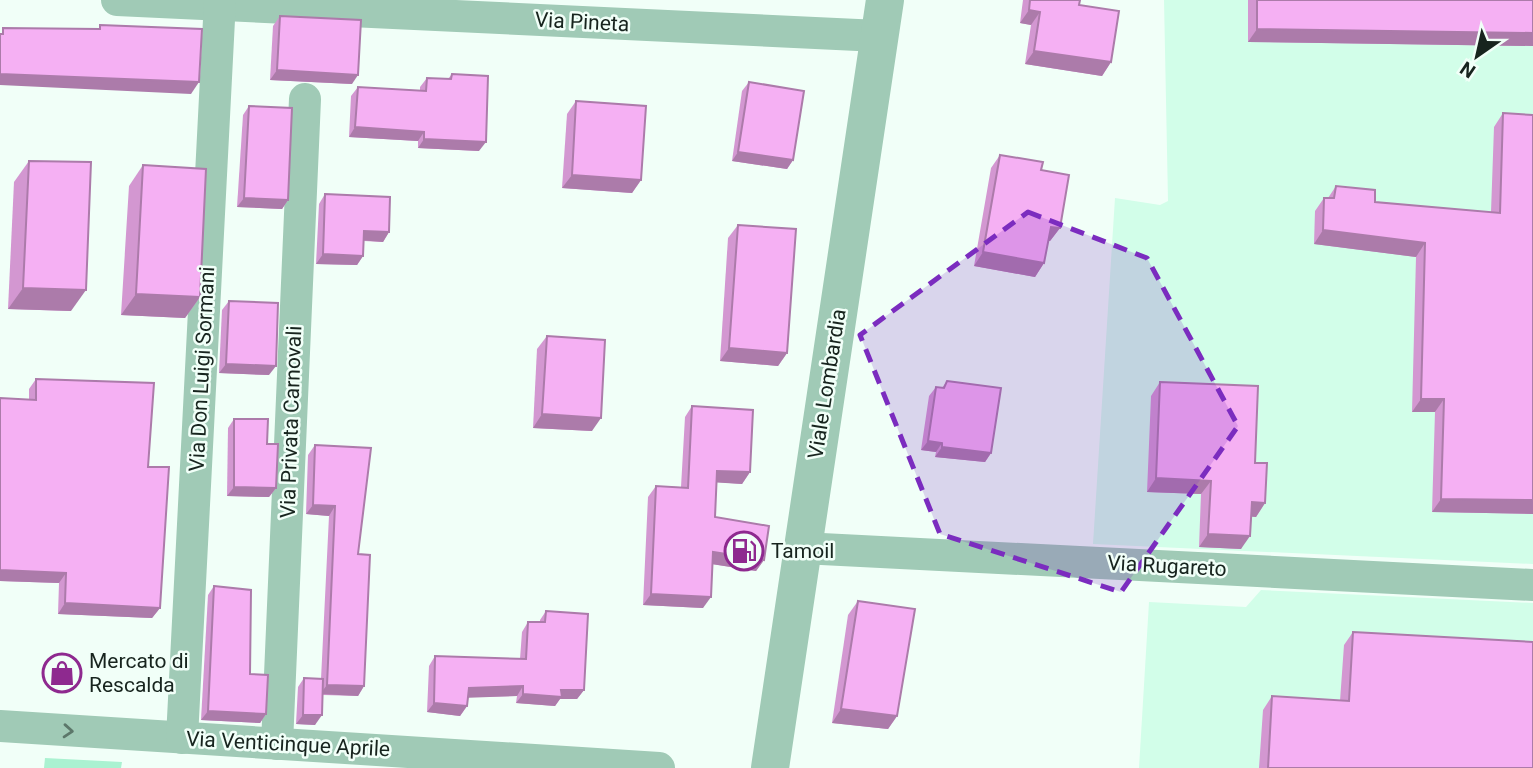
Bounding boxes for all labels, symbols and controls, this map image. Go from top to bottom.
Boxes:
street label: Via Pineta [534,8,630,36]
north arrow [1442,21,1512,91]
text: N [1456,56,1480,83]
street label: Via Don Luigi Sormani [185,266,219,472]
street label: Viale Lombardia [803,307,851,461]
street label: Via Privata Carnovali [276,325,306,519]
fuel station icon: Tamoil [723,530,765,572]
place label: Tamoil [771,539,834,563]
street label: Via Rugareto [1107,551,1227,581]
place label: Mercato di Rescalda [89,649,189,697]
shop icon: Mercato di Rescalda [41,652,83,694]
one-way arrow [63,723,74,738]
street label: Via Venticinque Aprile [185,727,391,761]

